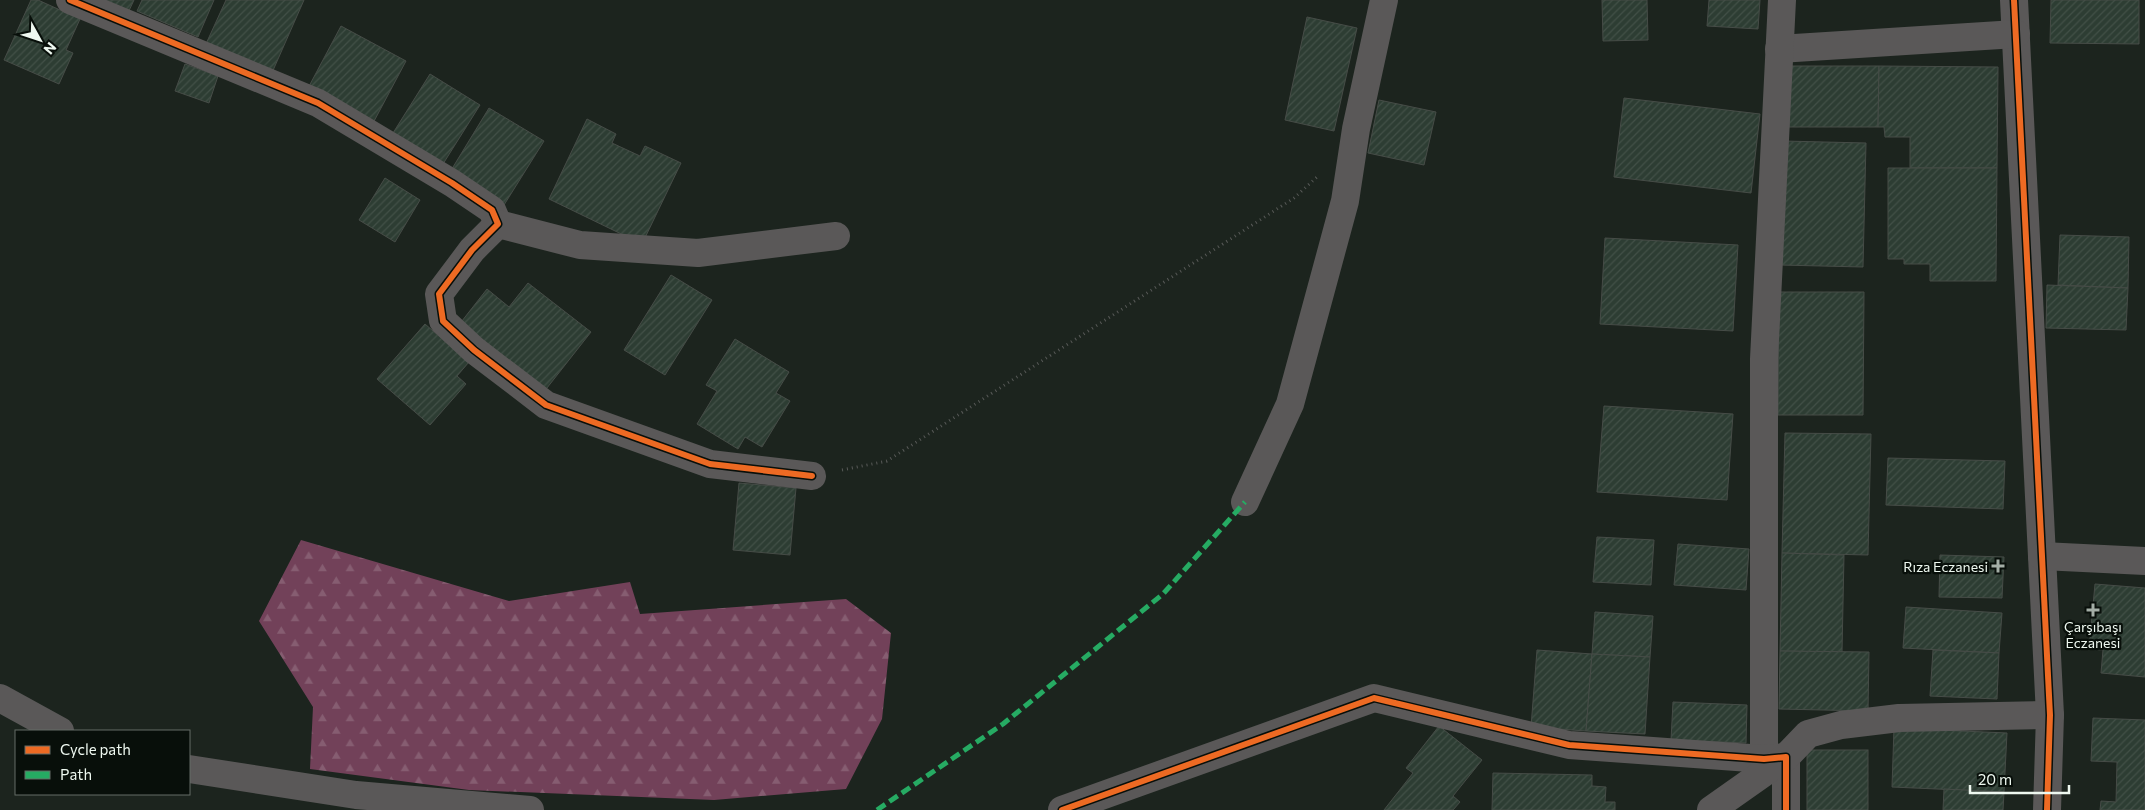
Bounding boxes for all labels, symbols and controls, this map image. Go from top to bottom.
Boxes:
north arrow [15,15,65,65]
text: N [40,39,60,58]
place label: Rıza Eczanesi [1903,558,1988,575]
marker: Rıza Eczanesi [1992,560,2004,572]
marker: Çarşıbaşı Eczanesi [2087,604,2099,616]
place label: Çarşıbaşı Eczanesi [2064,618,2122,651]
legend [15,730,190,795]
text: Cycle path [60,740,131,758]
scale bar [1970,762,2069,794]
text: Path [60,765,92,783]
text: 20 m [1978,770,2012,788]

